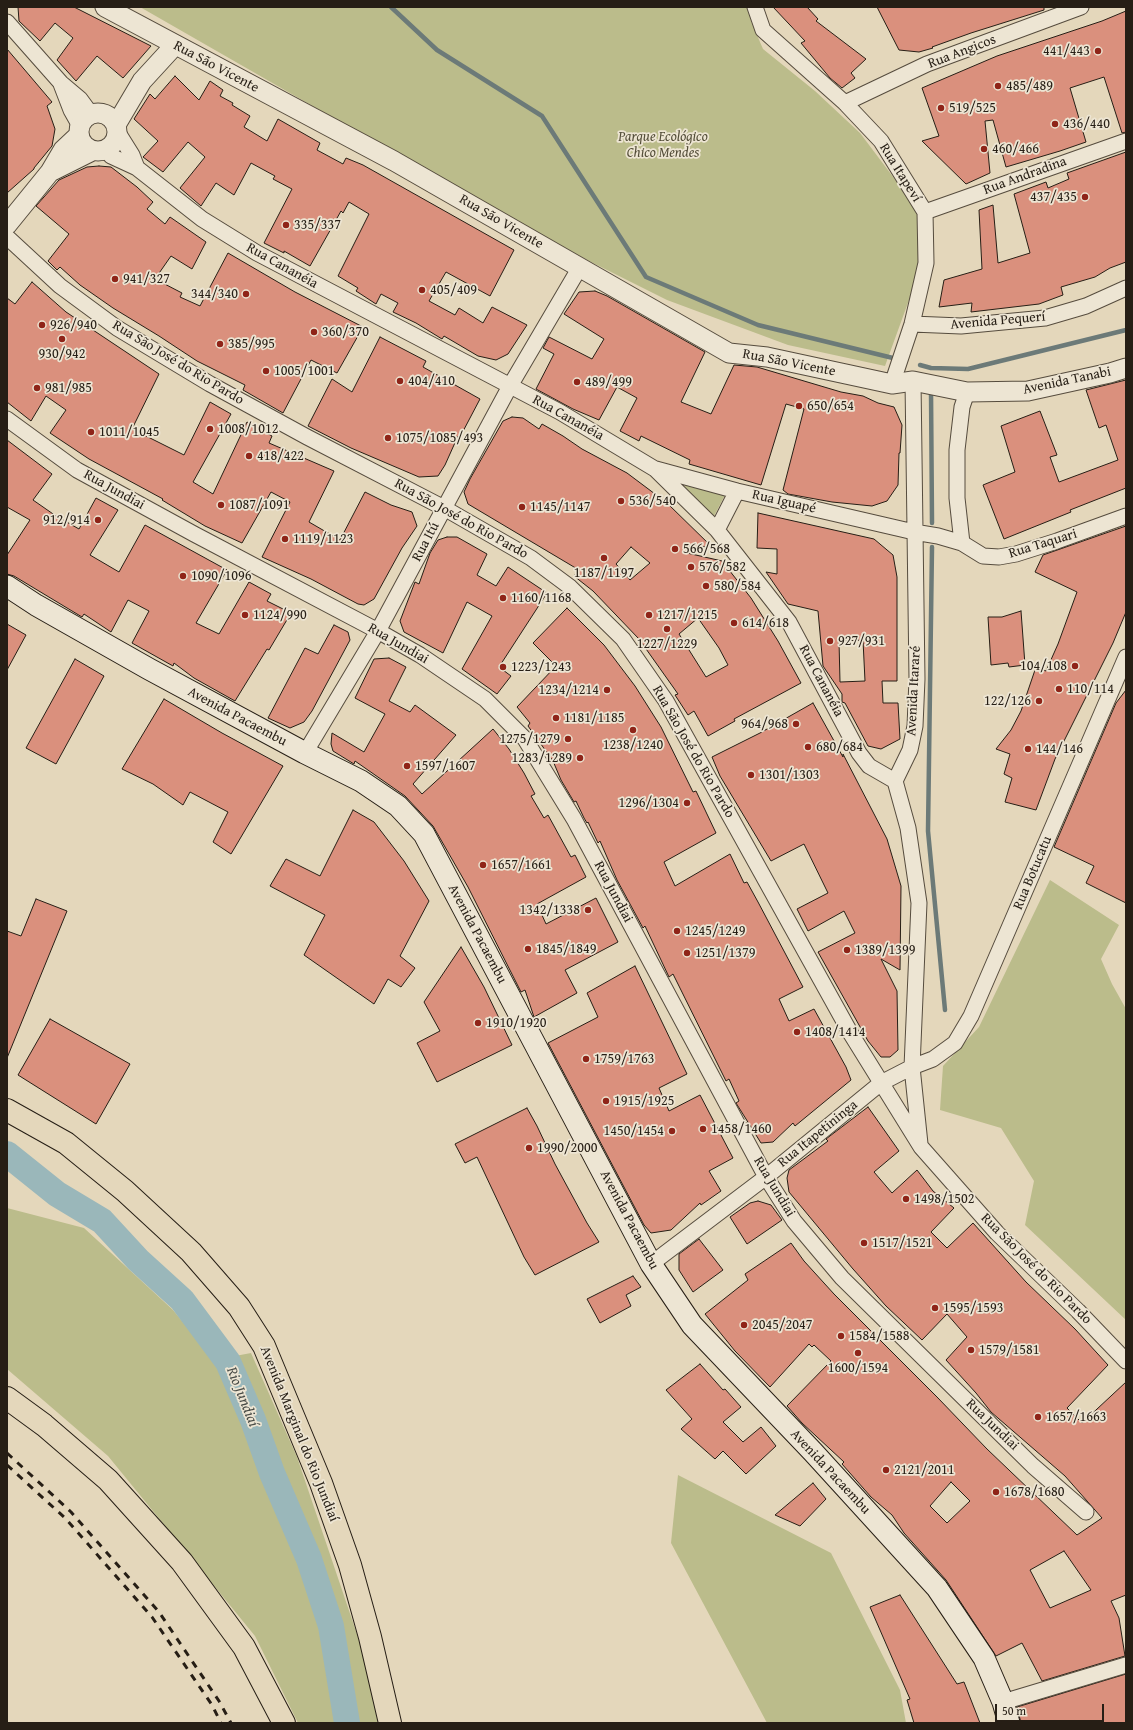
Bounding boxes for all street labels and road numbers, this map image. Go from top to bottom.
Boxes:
street label: Rua Angicos [926,31,998,73]
street label: Rua São Vicente [170,37,262,97]
street label: Rua Itapeví [875,140,925,206]
street label: Rua Andradina [981,153,1069,199]
street label: Rua São Vicente [456,191,546,253]
street label: Rua Cananéia [243,239,321,293]
street label: Avenida Pequerí [950,308,1046,334]
street label: Rua São José do Rio Pardo [109,317,247,409]
street label: Rua São Vicente [741,346,837,380]
street label: Avenida Tanabi [1021,363,1113,399]
street label: Rua Cananéia [529,391,607,445]
street label: Rua Jundiai [81,466,147,514]
street label: Rua São José do Rio Pardo [391,475,531,563]
street label: Rua Iguapé [750,487,818,517]
street label: Rua Itú [409,519,443,565]
street label: Rua Taquari [1007,526,1079,562]
street label: Rua Jundiai [365,620,431,668]
street label: Rua Cananéia [795,642,847,720]
street label: Avenida Itararé [903,645,925,737]
street label: Rua São José do Rio Pardo [648,683,738,821]
street label: Avenida Pacaembu [185,684,289,750]
street label: Rua Botucatu [1010,834,1056,912]
street label: Rua Jundiai [590,858,636,926]
street label: Avenida Pacaembu [444,882,510,986]
street label: Rua Itapetininga [775,1097,861,1171]
street label: Rua Jundiai [750,1154,798,1220]
street label: Avenida Pacaembu [596,1168,662,1272]
street label: Rua São José do Rio Pardo [977,1210,1095,1328]
street label: Avenida Marginal do Rio Jundiaí [256,1344,342,1524]
street label: Rua Jundiai [962,1396,1022,1454]
street label: Avenida Pacaembu [786,1426,874,1518]

